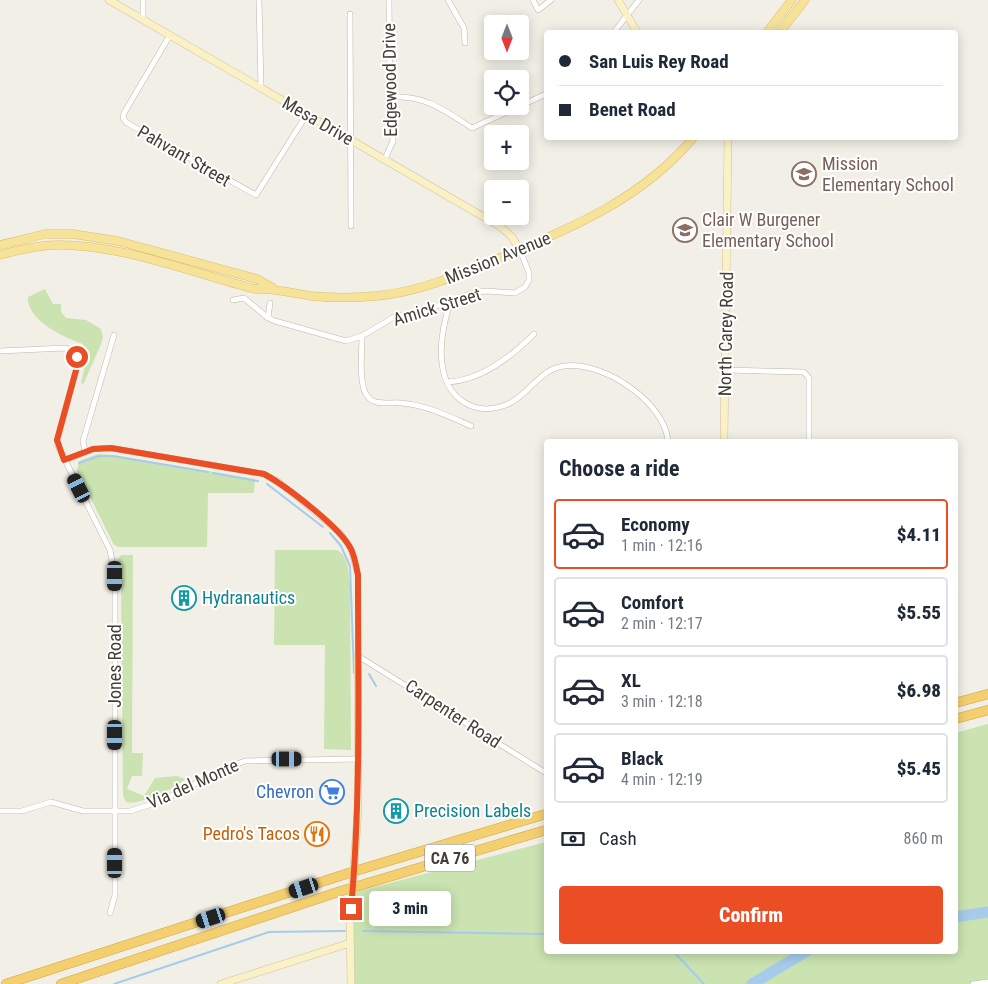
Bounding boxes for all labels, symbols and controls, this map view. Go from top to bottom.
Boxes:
north arrow [484,15,529,60]
map controls [484,15,529,225]
street label: Edgewood Drive [378,23,401,137]
text: San Luis Rey Road [589,50,729,73]
button: locate [484,70,529,115]
street label: Mesa Drive [279,92,358,149]
text: Benet Road [589,98,676,121]
street label: Pahvant Street [134,121,234,191]
button: + [484,125,529,170]
place label: Mission Elementary School [822,153,954,195]
school or university icon: Mission Elementary School [791,161,817,187]
button: − [484,180,529,225]
place label: Clair W Burgener Elementary School [702,209,834,251]
school or university icon: Clair W Burgener Elementary School [672,217,698,243]
street label: Mission Avenue [442,227,554,288]
street label: North Carey Road [714,272,737,396]
street label: Amick Street [390,283,483,330]
route start [66,346,88,368]
text: Choose a ride [559,456,680,481]
car [65,471,92,505]
icon: car [561,512,606,557]
text: Economy [621,513,690,536]
text: $4.11 [897,523,941,546]
text: 1 min · 12:16 [621,536,703,555]
car [107,561,122,591]
building icon: Hydranautics [171,585,197,611]
place label: Hydranautics [202,587,295,608]
icon: car [561,590,606,635]
text: Comfort [621,591,684,614]
text: $5.55 [897,601,941,624]
text: 2 min · 12:17 [621,614,703,633]
street label: Jones Road [104,624,125,708]
icon: car [561,668,606,713]
text: XL [621,669,641,692]
street label: Carpenter Road [401,675,505,752]
text: $6.98 [897,679,941,702]
text: 3 min · 12:18 [621,692,703,711]
car [107,720,122,750]
icon: car [561,746,606,791]
text: Black [621,747,663,770]
car [272,752,302,767]
street label: Via del Monte [144,754,242,813]
text: $5.45 [897,757,941,780]
text: 4 min · 12:19 [621,770,703,789]
supermarket icon: Chevron [319,779,345,805]
place label: Chevron [256,781,314,802]
building icon: Precision Labels [383,798,409,824]
place label: Precision Labels [414,800,531,821]
restaurant icon: Pedro's Tacos [304,821,330,847]
place label: Pedro's Tacos [203,823,300,844]
icon: cash [559,825,587,853]
text: Cash [599,827,637,850]
text: 860 m [904,829,943,848]
road number: CA 76 [425,844,475,871]
car [107,848,122,878]
car [287,876,320,900]
button: Confirm [559,886,943,944]
callout: 3 min [368,892,451,926]
route end [340,898,362,920]
text: 3 min [392,899,428,918]
car [194,906,227,930]

